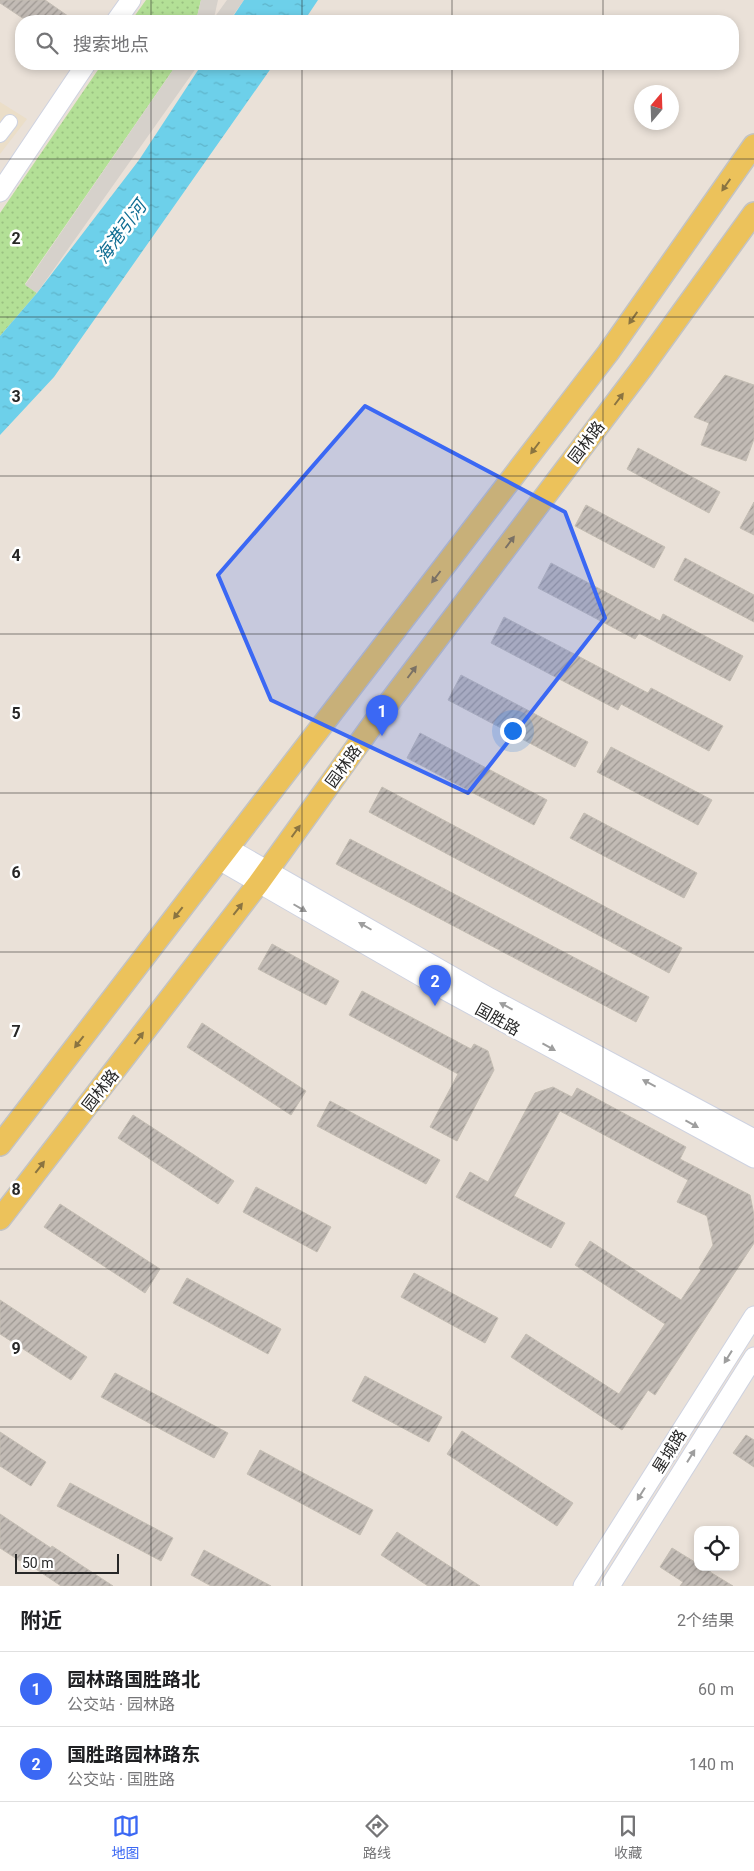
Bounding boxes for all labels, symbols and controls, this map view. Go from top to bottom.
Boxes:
search box [15,15,739,70]
icon: search [33,29,61,57]
text: 搜索地点 [73,33,149,56]
north arrow [634,85,679,130]
one-way arrow [721,178,731,191]
water label: 海港引河 [91,194,152,267]
text: 2 [11,229,21,248]
one-way arrow [628,311,638,324]
text: 3 [11,387,21,406]
one-way arrow [614,392,624,406]
street label: 园林路 [564,417,608,467]
one-way arrow [530,441,540,455]
one-way arrow [505,536,516,549]
text: 4 [11,546,21,565]
one-way arrow [431,570,442,583]
one-way arrow [407,666,418,679]
pin: 1 [366,695,398,736]
text: 5 [11,704,21,723]
your location [500,718,526,744]
street label: 园林路 [322,741,365,791]
one-way arrow [291,824,301,838]
text: 6 [11,863,21,882]
one-way arrow [233,903,244,916]
one-way arrow [293,904,308,912]
one-way arrow [173,906,184,919]
one-way arrow [358,922,371,931]
pin: 2 [419,965,451,1006]
street label: 国胜路 [472,999,523,1039]
one-way arrow [499,1002,514,1010]
text: 7 [11,1022,21,1041]
one-way arrow [134,1032,145,1045]
one-way arrow [74,1035,85,1048]
one-way arrow [542,1043,556,1051]
street label: 园林路 [78,1066,123,1115]
one-way arrow [642,1079,657,1087]
one-way arrow [685,1120,699,1129]
one-way arrow [35,1161,46,1174]
text: 8 [11,1180,21,1199]
text: 9 [11,1339,21,1358]
one-way arrow [723,1350,733,1363]
street label: 星城路 [649,1426,690,1477]
one-way arrow [687,1449,696,1462]
one-way arrow [637,1488,646,1501]
map controls [694,1526,739,1571]
button: locate [694,1526,739,1571]
scale bar [15,1551,119,1574]
text: 50 m [22,1555,54,1571]
text: 附近 [20,1609,62,1633]
text: 2个结果 [677,1611,734,1630]
text: 园林路国胜路北 [67,1668,200,1691]
text: 1 [31,1680,41,1699]
text: 60 m [698,1680,734,1699]
text: 公交站 · 园林路 [67,1695,175,1714]
text: 国胜路园林路东 [67,1743,200,1766]
text: 2 [31,1755,41,1774]
text: 140 m [689,1755,734,1774]
text: 公交站 · 国胜路 [67,1770,175,1789]
tab: 地图 [112,1812,140,1862]
tab: 路线 [363,1812,391,1862]
tab: 收藏 [614,1812,642,1862]

